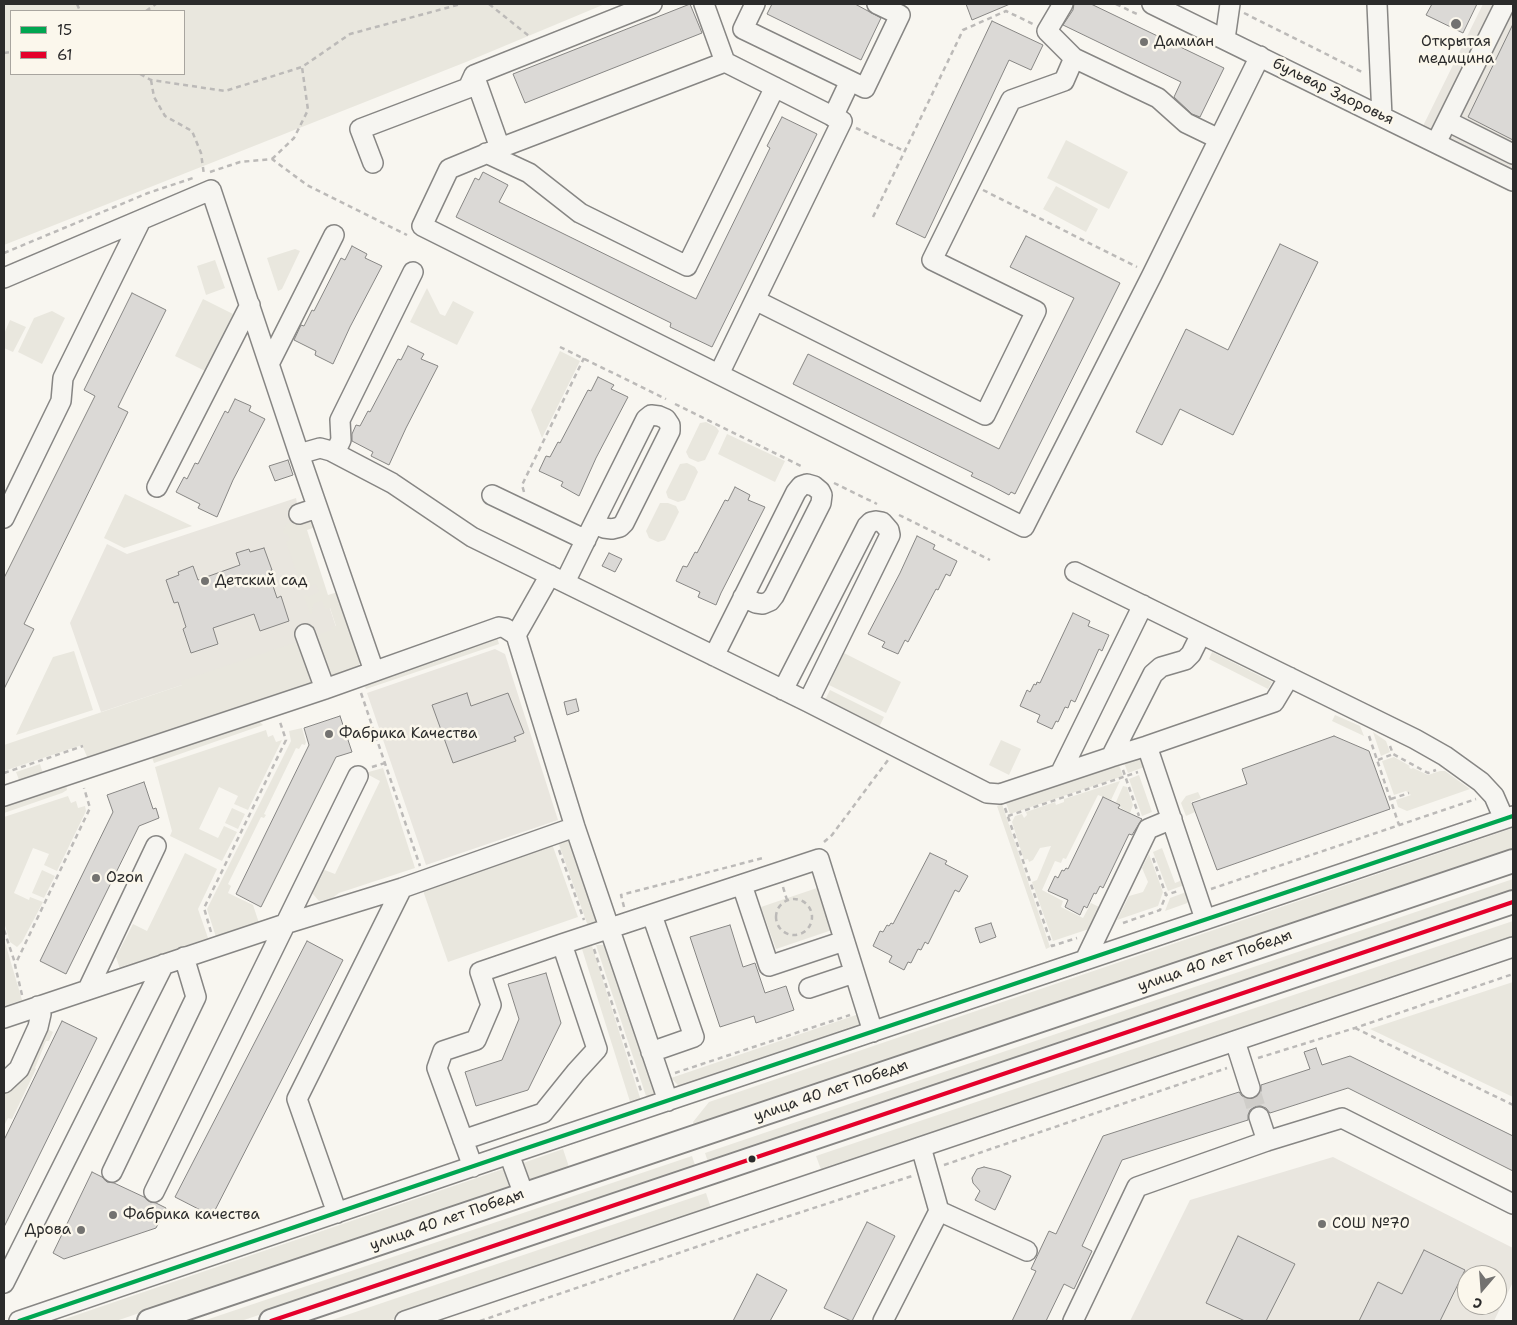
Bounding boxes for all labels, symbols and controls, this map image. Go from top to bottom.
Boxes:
legend [10,10,185,75]
marker: Открытая медицина [1449,17,1463,31]
text: 15 [57,20,72,40]
place label: Дамиан [1154,33,1214,51]
place label: Открытая медицина [1418,33,1494,68]
marker: Дамиан [1138,36,1150,48]
text: 61 [57,45,73,65]
street label: бульвар Здоровья [1269,55,1397,129]
place label: Детский сад [215,572,307,590]
marker: Детский сад [199,575,211,587]
place label: Фабрика Качества [339,725,477,743]
marker: Фабрика Качества [323,728,335,740]
place label: Ozon [106,869,143,887]
marker: Ozon [90,872,102,884]
street label: улица 40 лет Победы [1136,926,1294,996]
street label: улица 40 лет Победы [752,1056,910,1126]
unlabelled marker [747,1154,757,1164]
street label: улица 40 лет Победы [368,1185,526,1255]
place label: Фабрика качества [123,1206,260,1224]
marker: Фабрика качества [107,1209,119,1221]
place label: СОШ №70 [1332,1215,1410,1233]
marker: СОШ №70 [1316,1218,1328,1230]
place label: Дрова [25,1221,71,1239]
marker: Дрова [75,1224,87,1236]
north arrow [1457,1265,1507,1315]
text: С [1471,1293,1485,1313]

